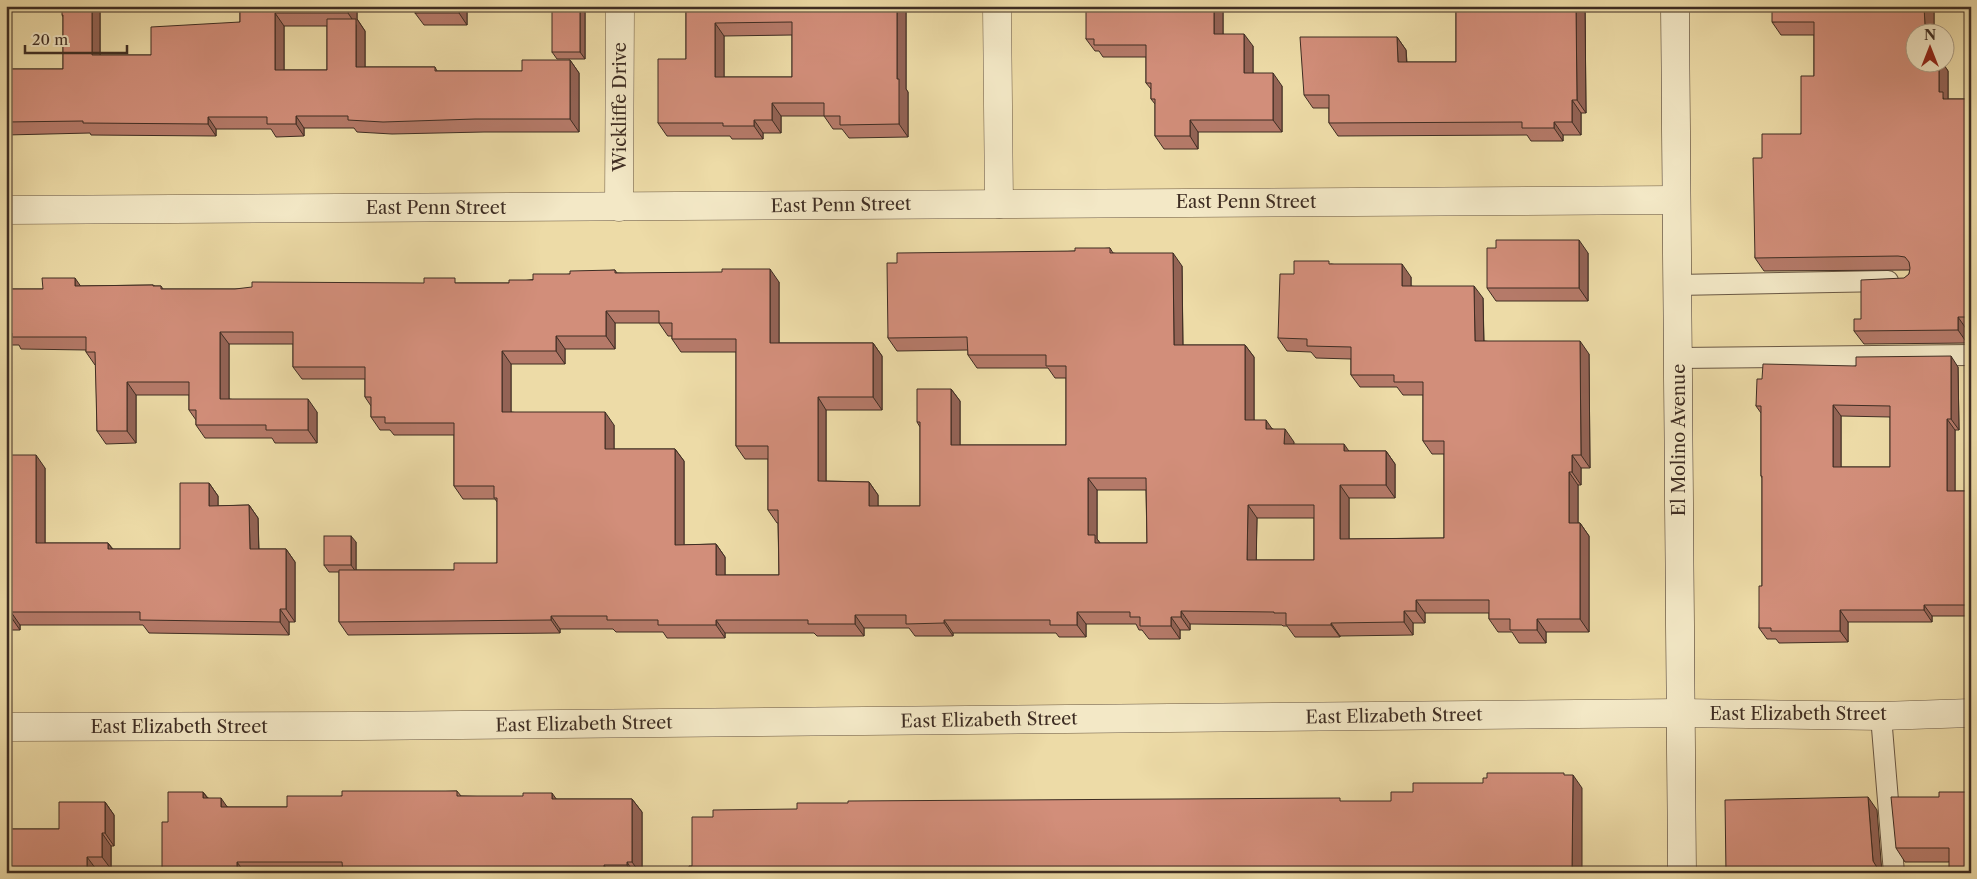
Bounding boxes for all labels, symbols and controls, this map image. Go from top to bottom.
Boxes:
scale bar [25,22,128,54]
north arrow [1904,22,1954,72]
text: N [1924,26,1936,44]
text: 20 m [32,30,68,49]
street label: Wickliffe Drive [609,42,631,173]
street label: East Penn Street [1176,191,1317,213]
street label: East Penn Street [770,193,912,217]
street label: East Penn Street [366,197,507,219]
street label: El Molino Avenue [1668,364,1690,516]
street label: East Elizabeth Street [1305,703,1483,729]
street label: East Elizabeth Street [1709,703,1887,725]
street label: East Elizabeth Street [900,707,1078,733]
street label: East Elizabeth Street [495,711,673,737]
street label: East Elizabeth Street [90,716,268,738]

